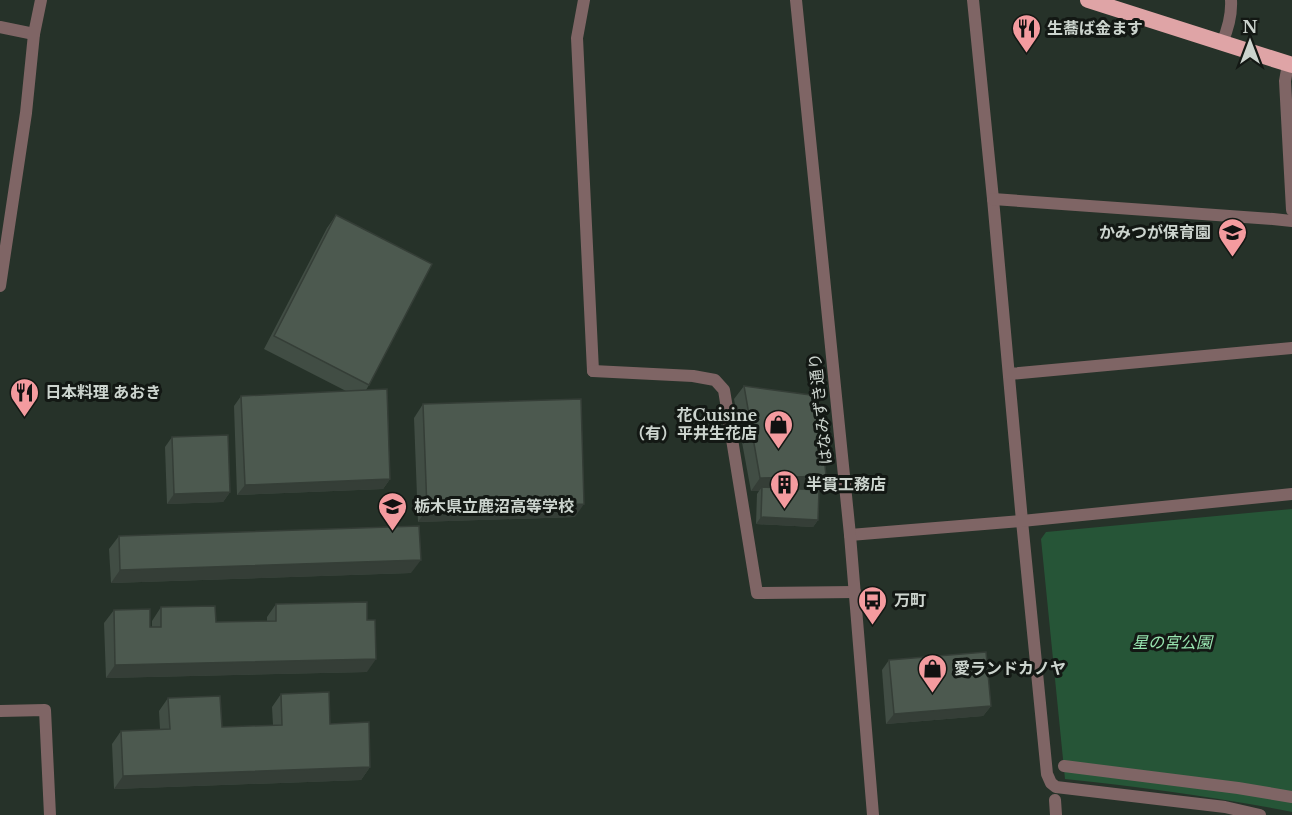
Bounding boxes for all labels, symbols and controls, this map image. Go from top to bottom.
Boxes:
restaurant icon: 生蕎ば金ます [1010,12,1042,54]
north arrow [1220,12,1280,72]
text: N [1242,17,1258,37]
place label: 生蕎ば金ます [1047,18,1143,38]
school or university icon: かみつが保育園 [1216,216,1248,258]
place label: かみつが保育園 [1099,222,1211,242]
street label: はなみずき通り [804,352,836,466]
restaurant icon: 日本料理 あおき [8,376,40,418]
place label: 日本料理 あおき [45,382,161,402]
place label: 花Cuisine （有）平井生花店 [629,405,757,443]
shop icon: 花Cuisine （有）平井生花店 [762,408,794,450]
building icon: 半貫工務店 [769,468,801,510]
place label: 半貫工務店 [806,474,886,494]
school or university icon: 栃木県立鹿沼高等学校 [377,490,409,532]
place label: 栃木県立鹿沼高等学校 [414,496,574,516]
bus stop icon: 万町 [857,584,889,626]
place label: 万町 [894,590,926,610]
park label: 星の宮公園 [1132,632,1214,652]
shop icon: 愛ランドカノヤ [917,652,949,694]
place label: 愛ランドカノヤ [954,658,1066,678]

